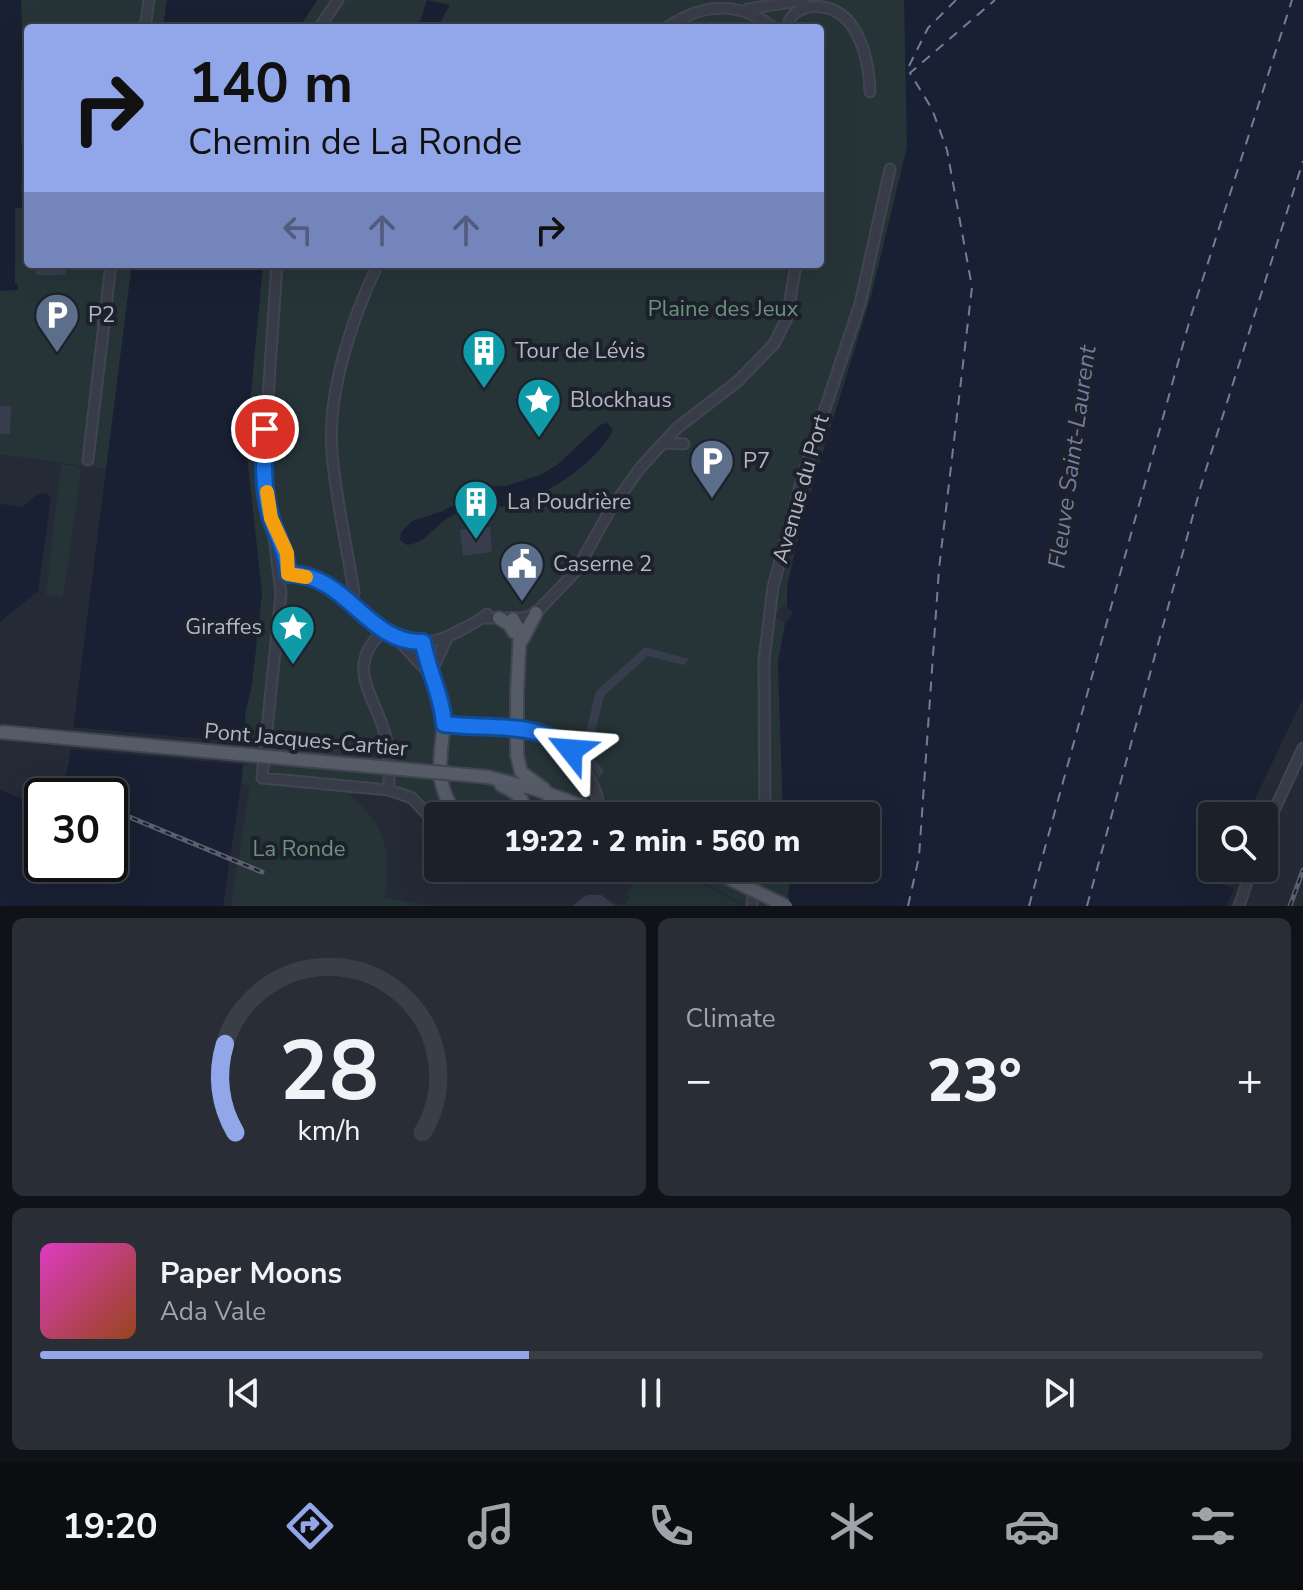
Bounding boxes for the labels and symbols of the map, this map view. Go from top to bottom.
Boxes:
parking icon: P2 [33,291,81,354]
park label: Plaine des Jeux [648,294,799,324]
place label: P2 [88,300,115,330]
building icon: Tour de Lévis [460,327,508,390]
place label: Tour de Lévis [515,336,645,366]
water label: Fleuve Saint-Laurent [1041,343,1104,571]
place icon: Blockhaus [515,376,563,439]
place label: Blockhaus [570,385,672,415]
pin [231,395,299,463]
street label: Avenue du Port [765,411,837,567]
parking icon: P7 [688,437,736,500]
place label: P7 [743,446,770,476]
building icon: La Poudrière [452,478,500,541]
place label: La Poudrière [507,487,631,517]
public building icon: Caserne 2 [498,540,546,603]
place label: Caserne 2 [553,549,652,579]
place icon: Giraffes [269,603,317,666]
place label: Giraffes [185,612,262,642]
position arrow [529,708,613,792]
street label: Pont Jacques-Cartier [203,716,409,764]
speed limit sign: 30 [24,778,128,882]
park label: La Ronde [253,834,346,864]

